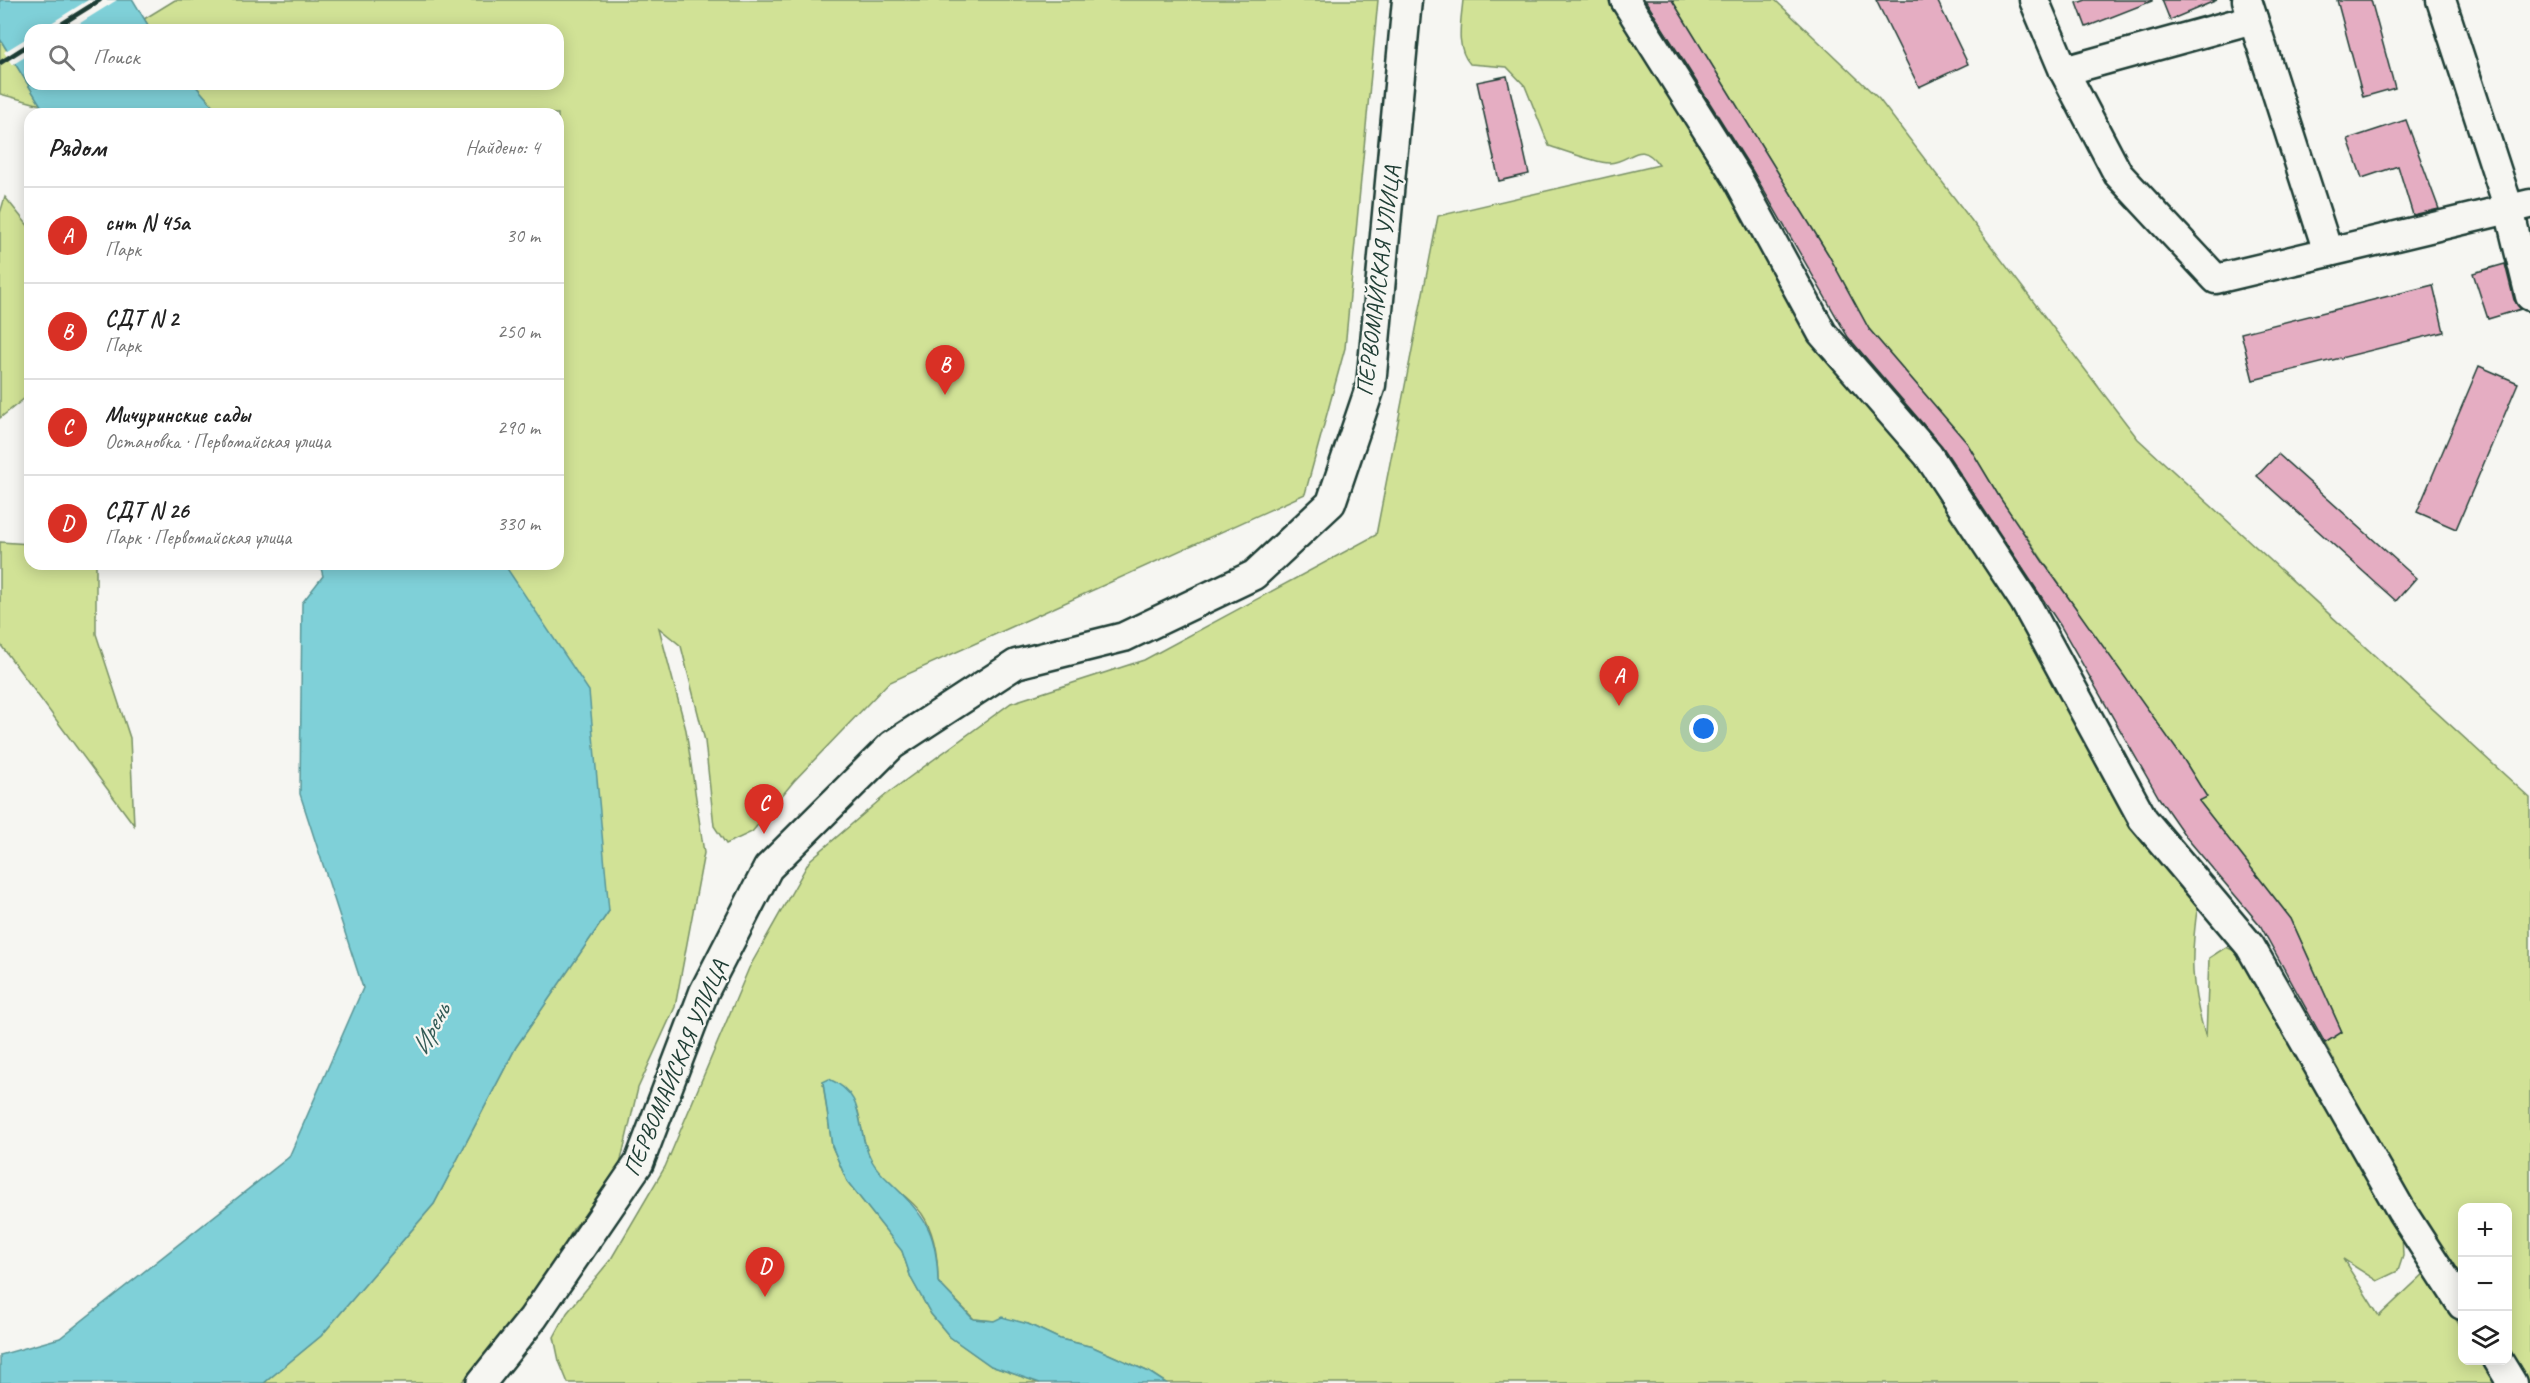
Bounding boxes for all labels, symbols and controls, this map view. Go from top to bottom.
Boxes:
search box [24,24,564,90]
icon: search [45,41,78,74]
text: Поиск [93,43,139,71]
text: Рядом [48,131,106,164]
text: Найдено: 4 [465,135,540,160]
street label: ПЕРВОМАЙСКАЯ УЛИЦА [1349,163,1407,398]
text: снт N 45а [105,209,190,237]
text: A [62,223,73,248]
text: 30 m [506,223,540,248]
text: Парк [105,237,141,262]
text: СДТ N 2 [105,305,178,333]
text: B [62,319,73,344]
text: 250 m [497,319,540,344]
text: Парк [105,333,141,358]
pin: B [926,346,964,395]
text: Мичуринские сады [105,401,250,429]
text: C [63,415,72,440]
text: 290 m [497,415,540,440]
text: Остановка · Первомайская улица [105,429,330,454]
text: СДТ N 26 [105,497,189,525]
text: D [62,511,73,536]
text: 330 m [497,511,540,536]
text: Парк · Первомайская улица [105,525,291,550]
pin: A [1600,656,1638,706]
your location [1689,714,1718,743]
pin: C [744,784,783,834]
street label: ПЕРВОМАЙСКАЯ УЛИЦА [616,955,734,1180]
water label: Ирень [403,995,459,1060]
map controls [2458,1203,2512,1365]
button: + [2458,1203,2512,1257]
pin: D [746,1248,784,1297]
button: − [2458,1257,2512,1311]
button: layers [2458,1311,2512,1365]

